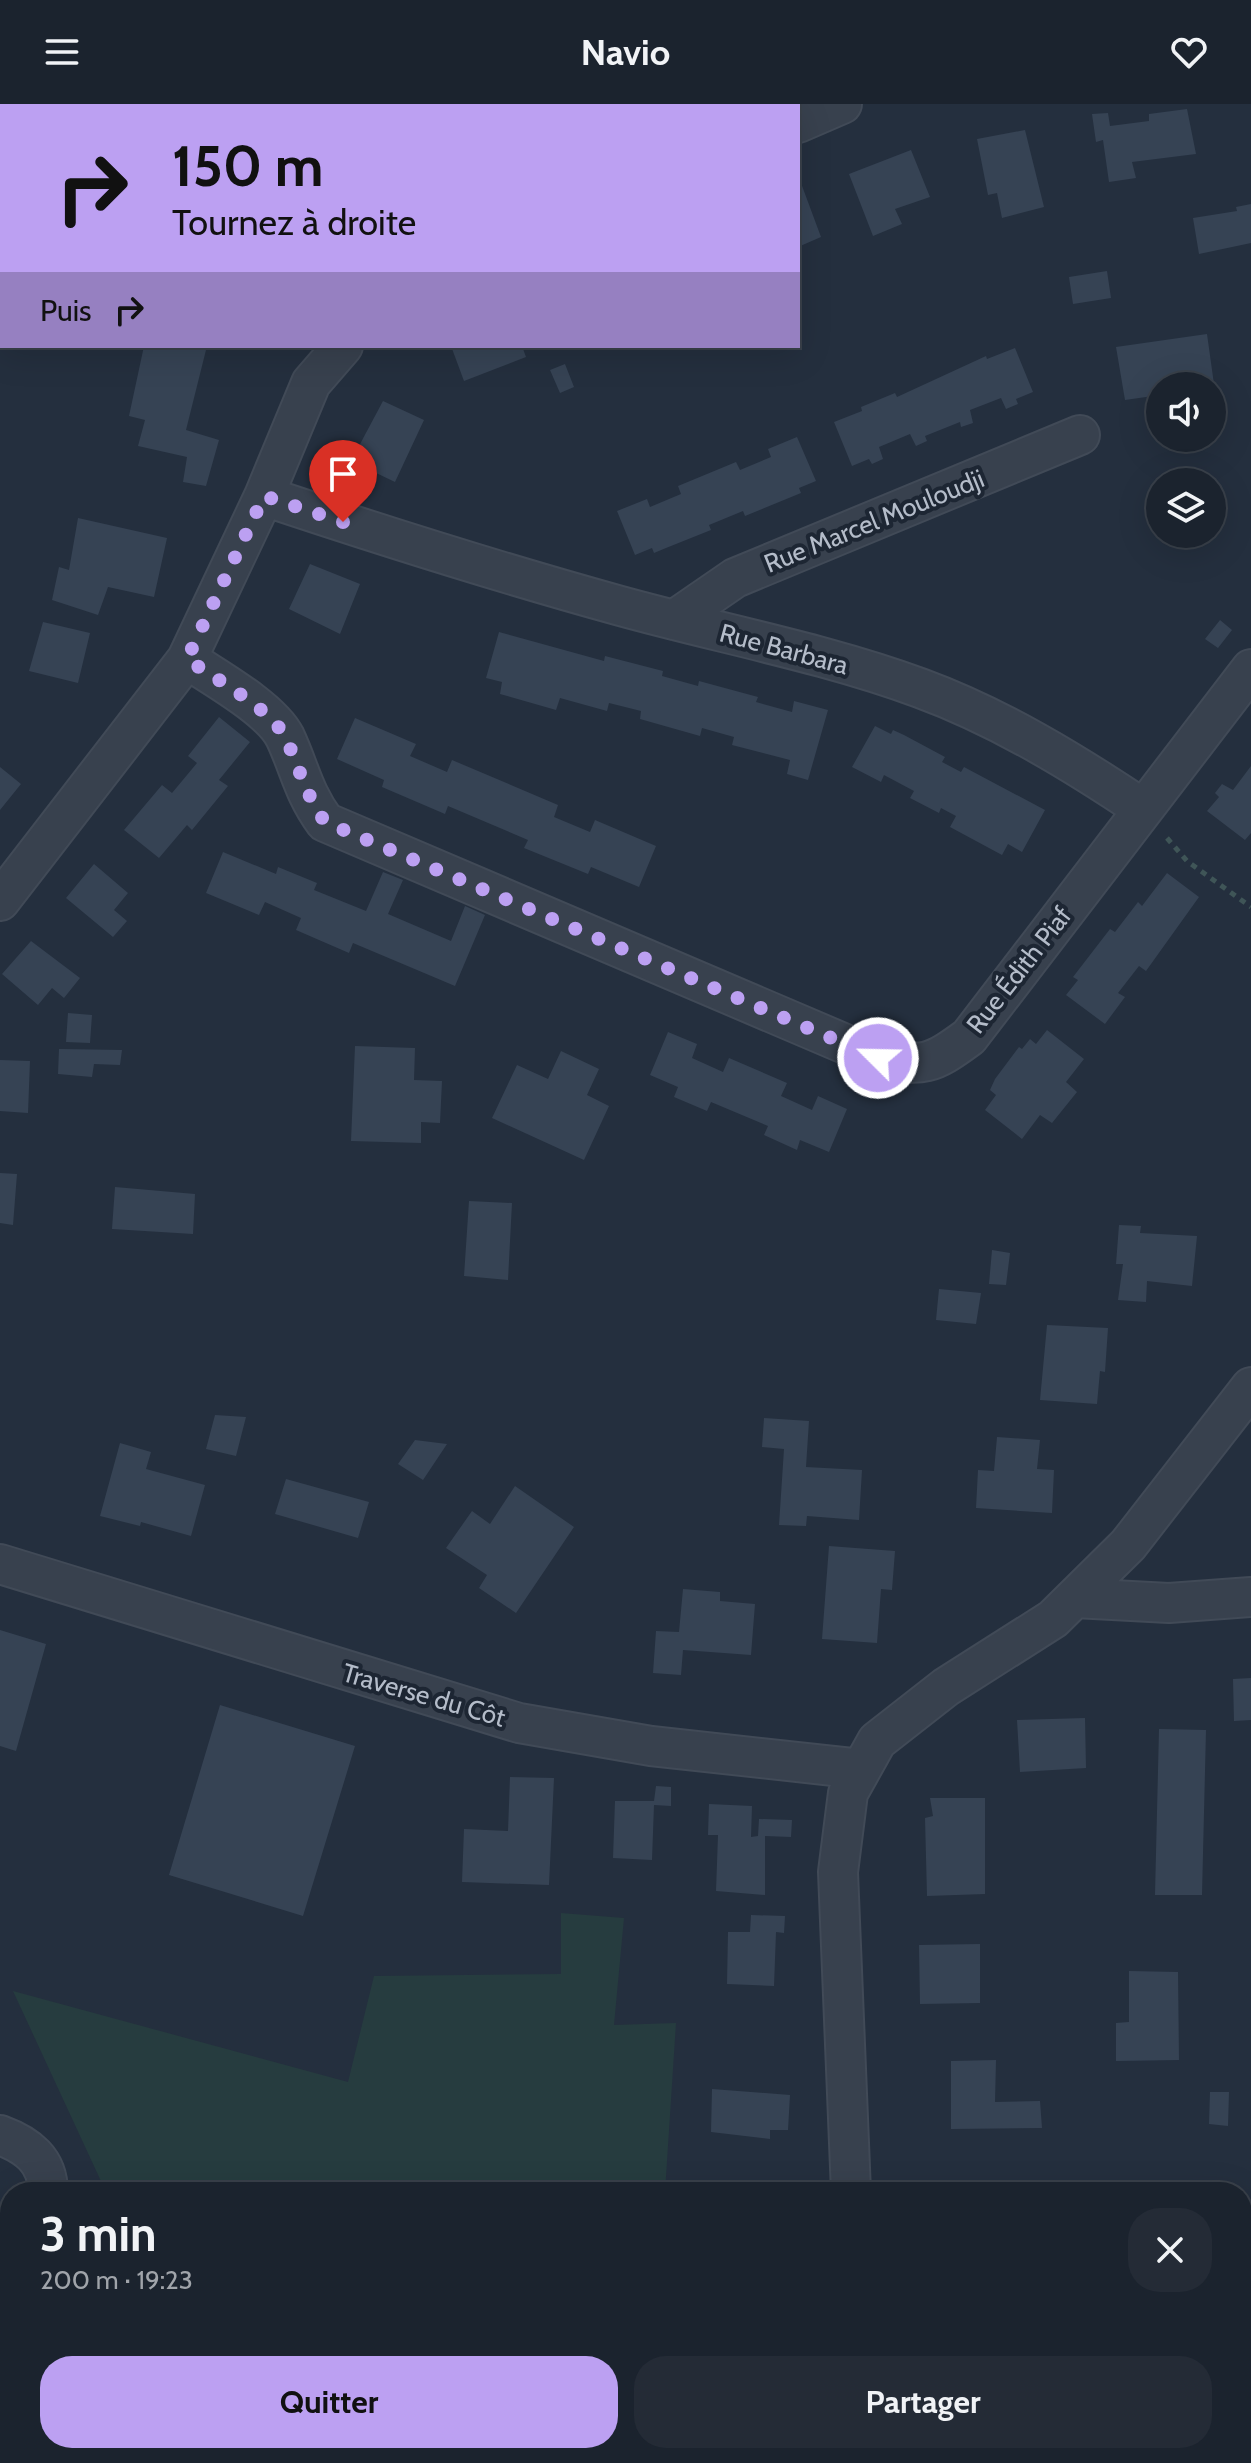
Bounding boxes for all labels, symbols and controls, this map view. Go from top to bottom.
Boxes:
icon: menu [40,30,84,74]
text: Navio [581,30,670,74]
icon: heart [1167,30,1211,74]
text: 150 m [172,132,324,200]
icon: right [40,136,144,240]
text: Tournez à droite [172,200,416,244]
icon: right [107,288,151,332]
text: Puis [40,292,91,329]
map controls [1146,372,1226,548]
button: sound [1146,372,1226,452]
pin [309,440,377,522]
icon: arrive [321,452,365,496]
street label: Rue Marcel Mouloudji [759,462,989,580]
button: layers [1146,468,1226,548]
street label: Rue Barbara [716,616,852,682]
street label: Rue Édith Piaf [960,900,1079,1040]
position arrow [836,1016,920,1100]
street label: Traverse du Côt [339,1656,509,1734]
text: 3 min [40,2205,156,2263]
button: close [1128,2208,1212,2292]
text: 200 m · 19:23 [40,2264,193,2296]
button: Quitter [40,2356,618,2448]
button: Partager [634,2356,1212,2448]

